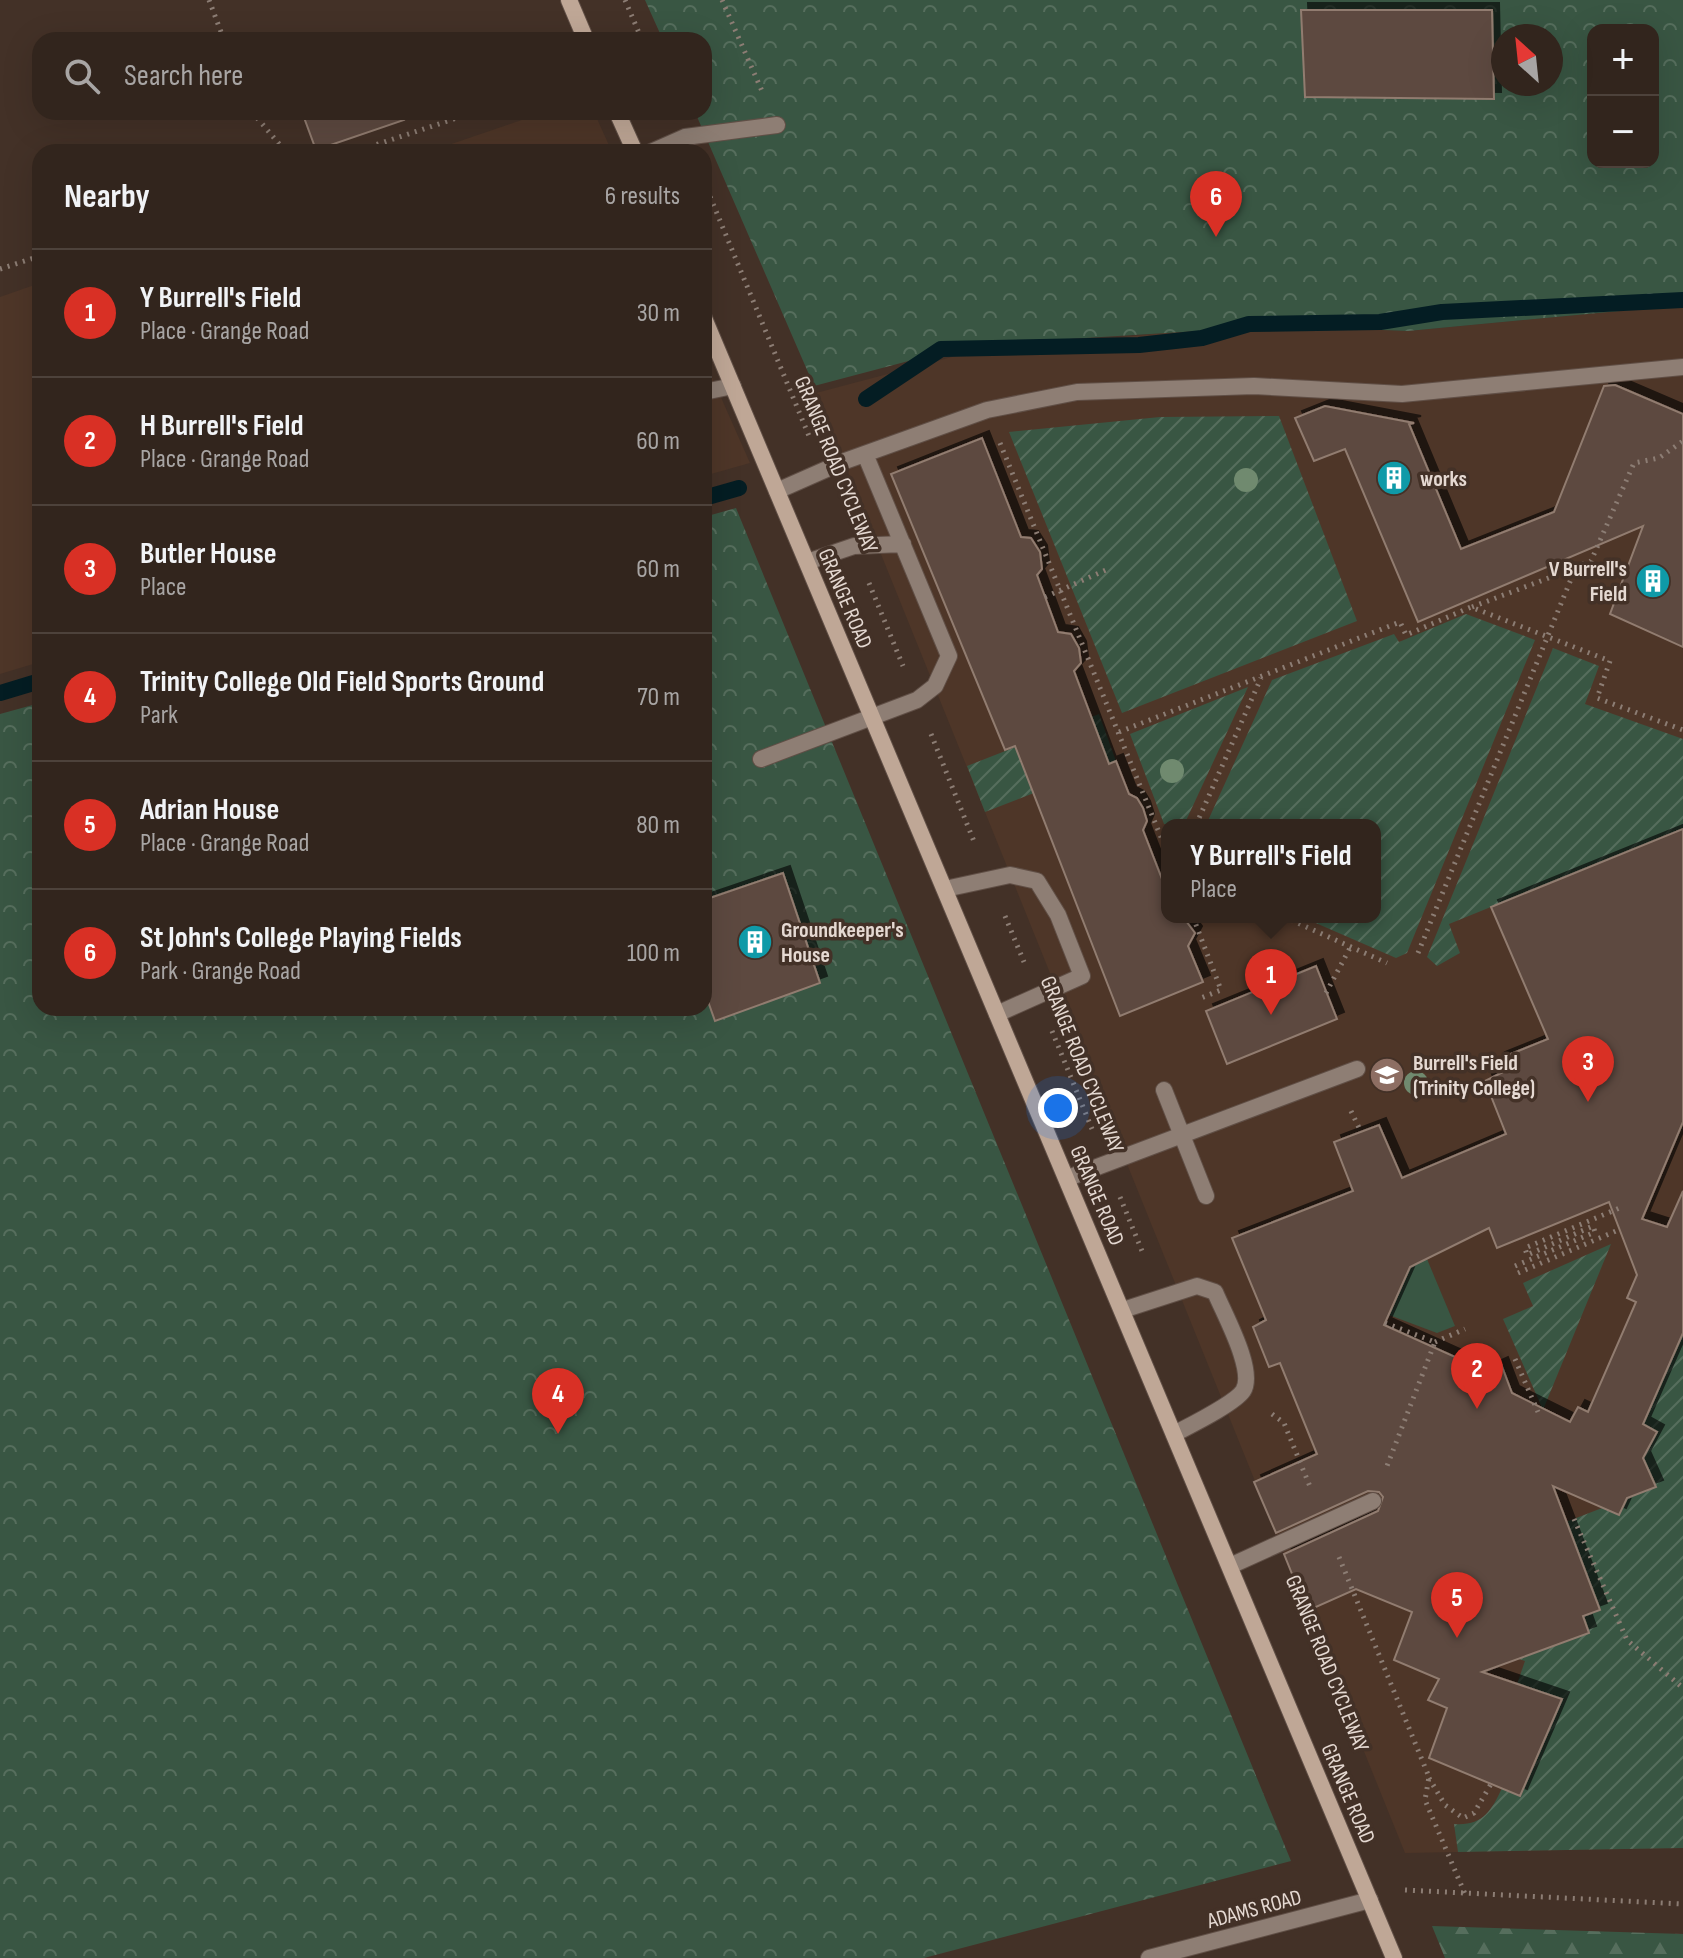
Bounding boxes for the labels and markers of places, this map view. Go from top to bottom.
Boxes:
pin: 6 [1190,171,1242,237]
building icon: works [1375,459,1413,497]
place label: works [1420,466,1467,493]
place label: V Burrell's Field [1549,556,1627,608]
building icon: V Burrell's Field [1634,562,1672,600]
place label: Groundkeeper's House [781,917,904,969]
building icon: Groundkeeper's House [736,923,774,961]
pin: 1 [1245,949,1297,1015]
pin: 3 [1562,1036,1614,1102]
place label: Burrell's Field (Trinity College) [1413,1050,1535,1102]
school or university icon: Burrell's Field (Trinity College) [1368,1056,1406,1094]
pin: 2 [1451,1343,1503,1409]
pin: 4 [532,1368,584,1434]
pin: 5 [1431,1572,1483,1638]

